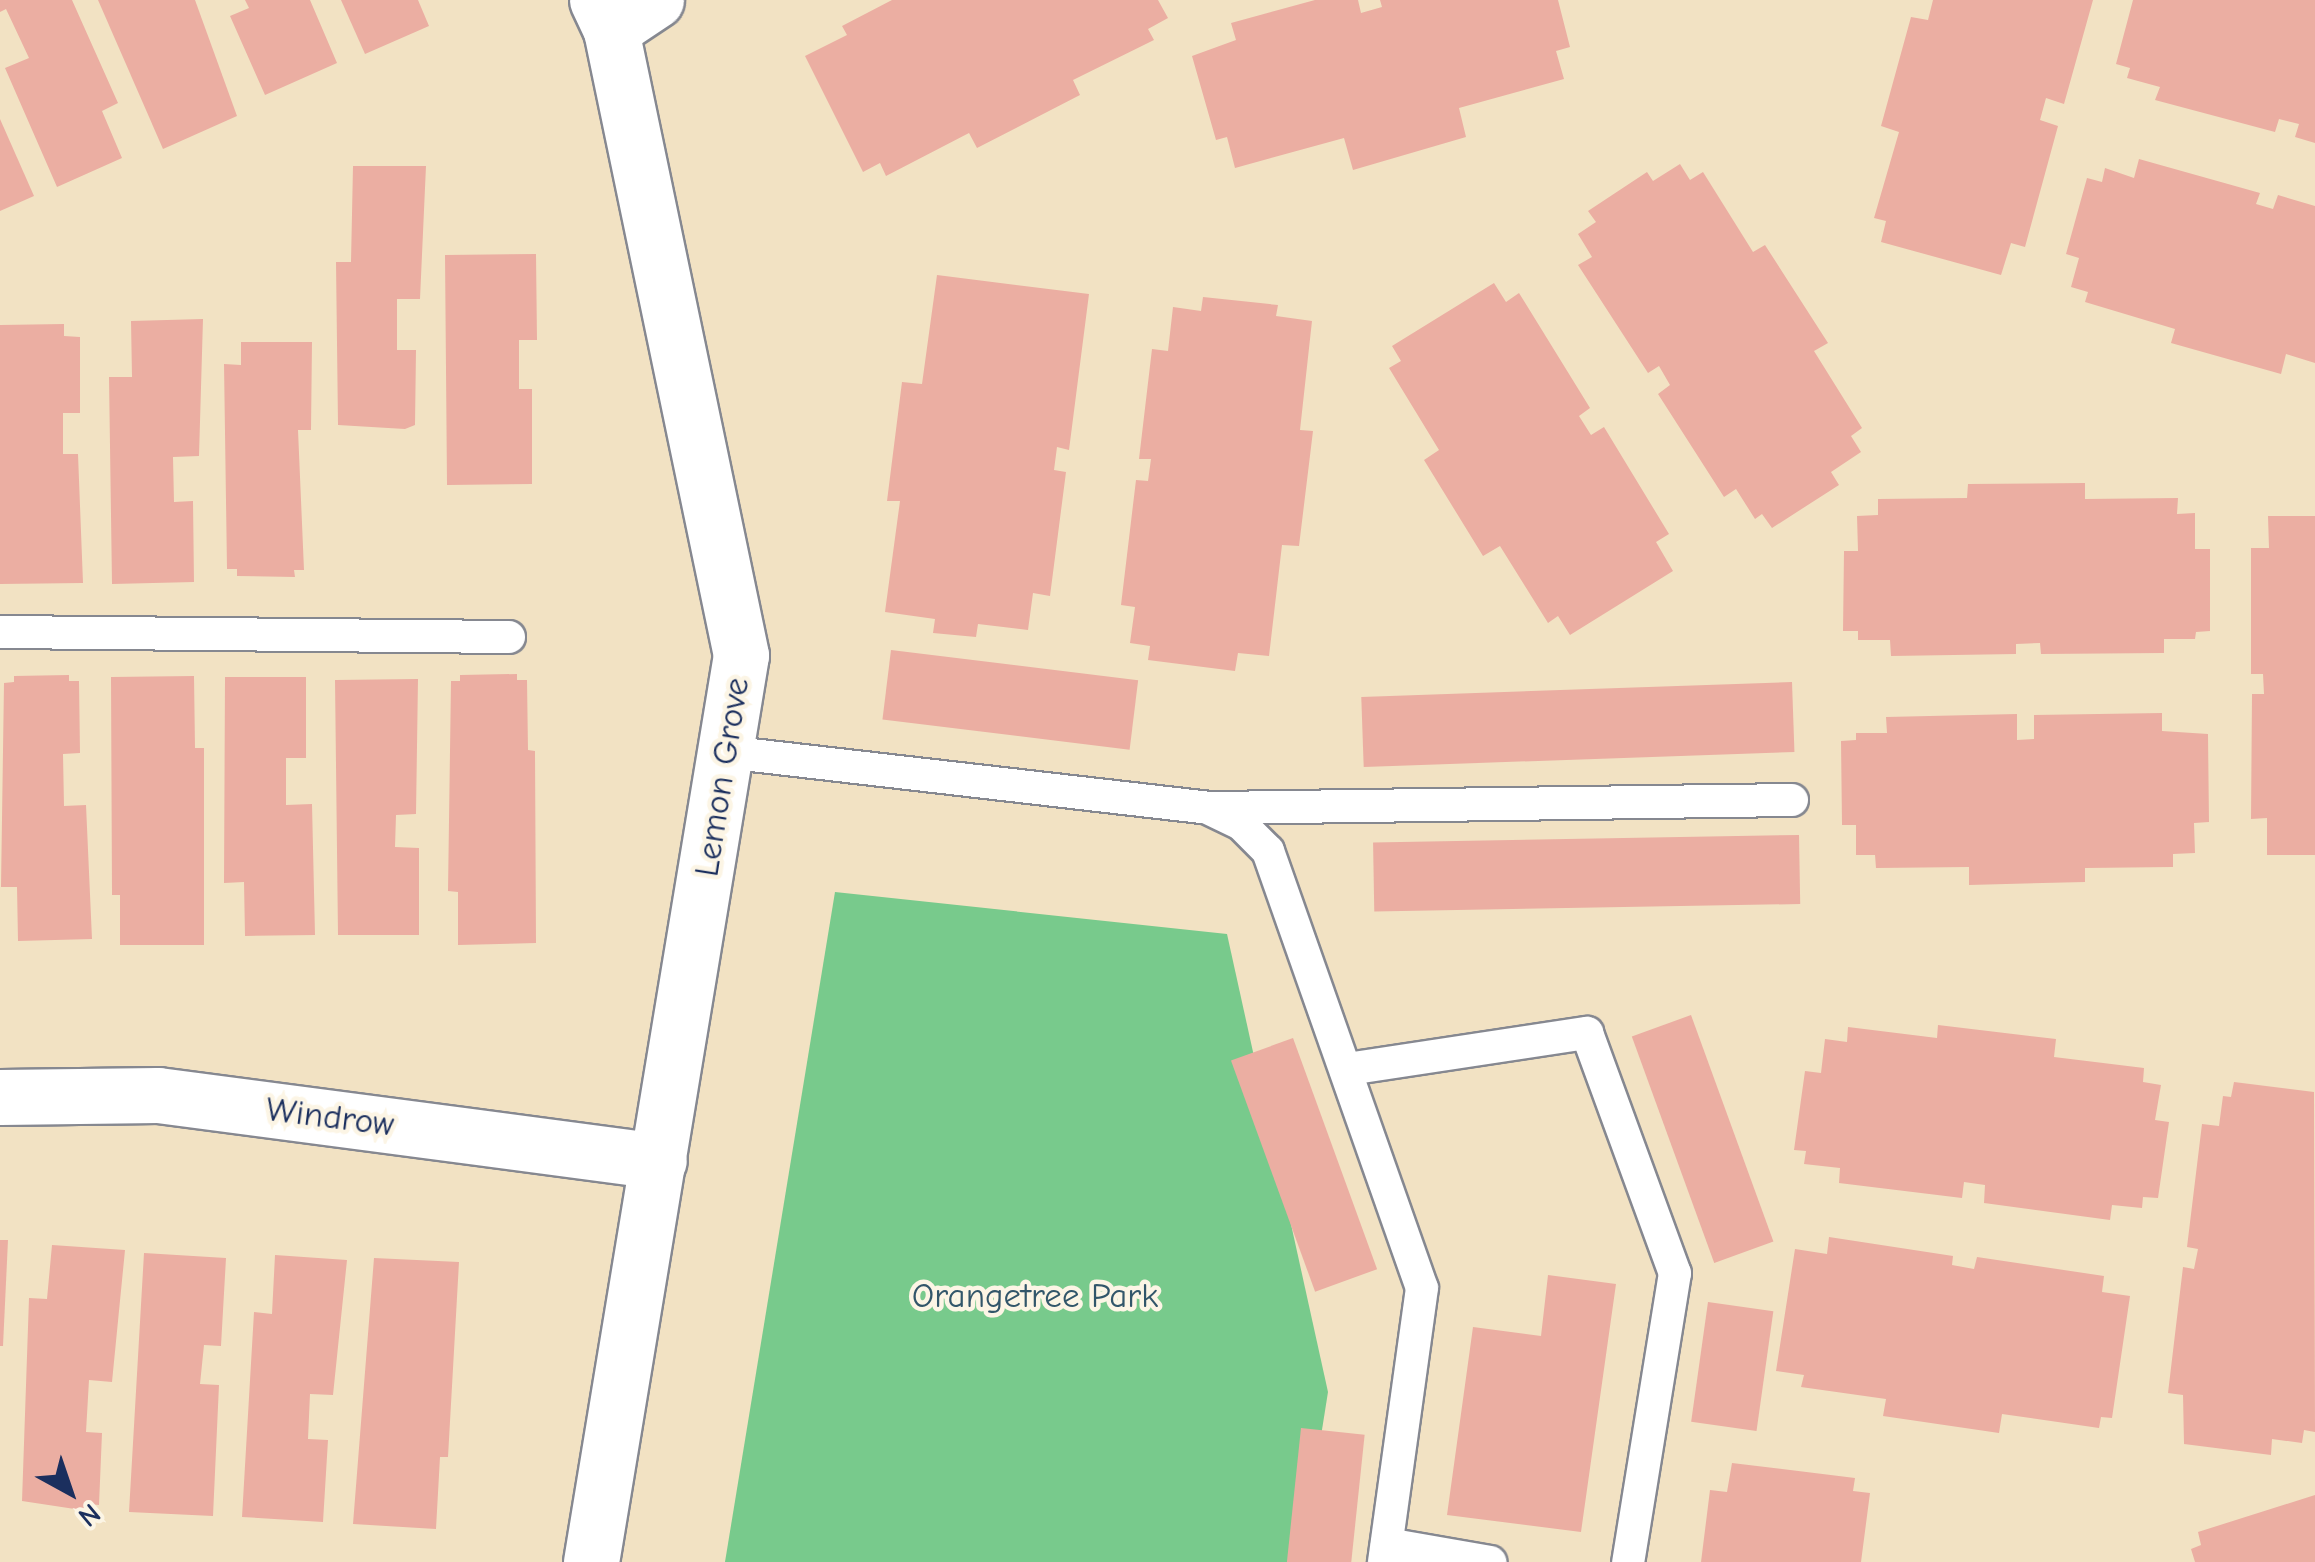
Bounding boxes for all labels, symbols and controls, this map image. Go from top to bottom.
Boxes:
street label: Lemon Grove [686,675,758,879]
street label: Windrow [264,1088,396,1146]
park label: Orangetree Park [912,1275,1158,1317]
north arrow [20,1442,120,1542]
text: N [72,1497,107,1533]

